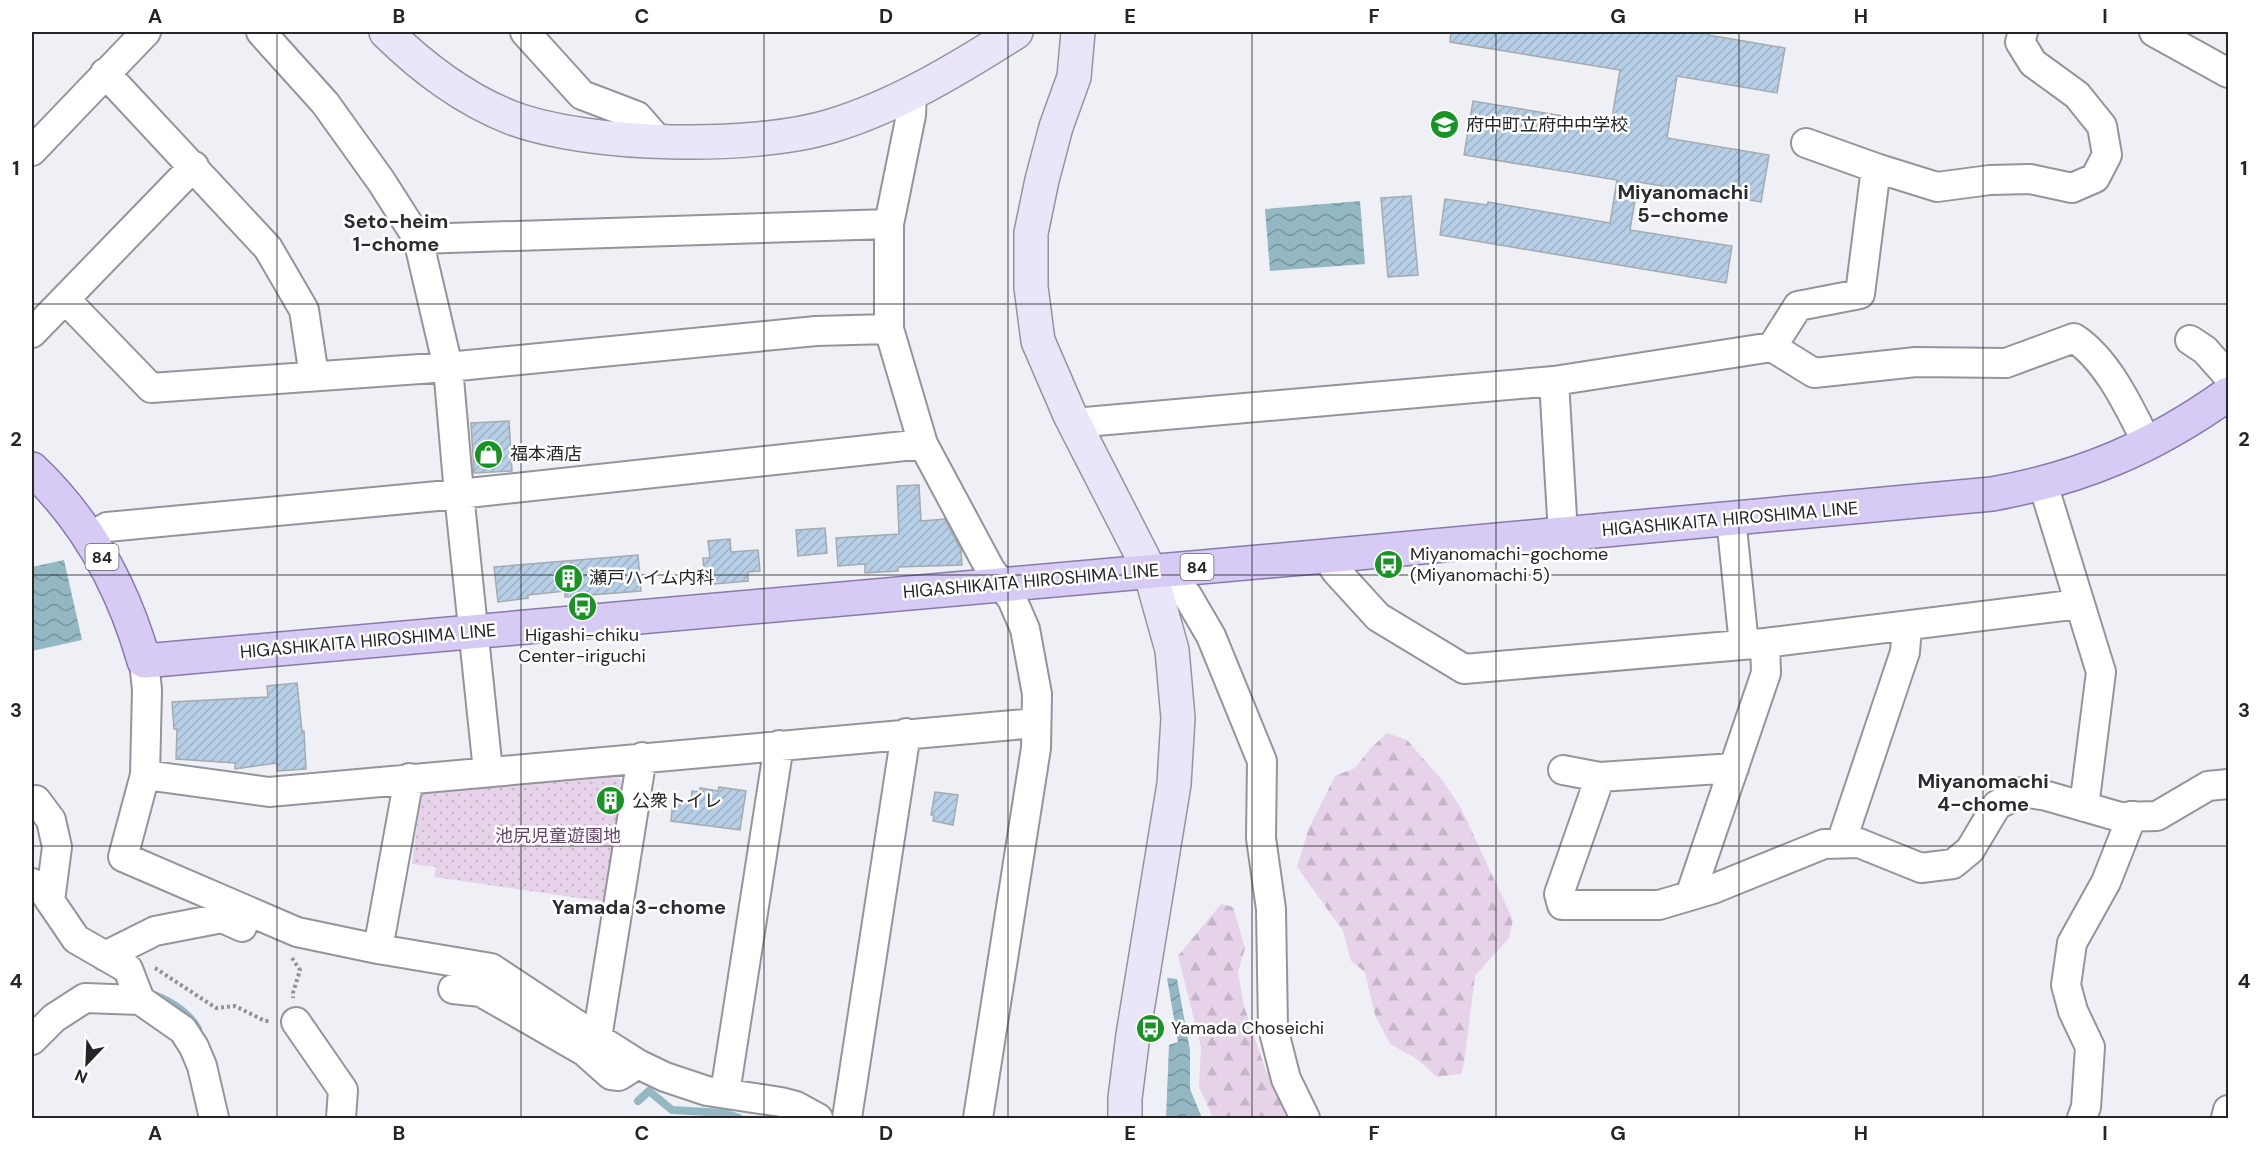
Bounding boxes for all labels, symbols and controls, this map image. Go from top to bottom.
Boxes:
text: A [148,3,162,29]
text: B [393,3,405,29]
text: C [635,3,649,29]
text: D [879,3,893,29]
text: E [1124,3,1136,29]
text: F [1368,3,1380,29]
text: G [1610,3,1626,29]
text: H [1854,3,1868,29]
text: I [2102,3,2108,29]
school or university icon: 府中町立府中中学校 [1429,109,1461,141]
place label: 府中町立府中中学校 [1466,113,1628,137]
text: 1 [12,155,20,181]
text: 1 [2240,155,2248,181]
district label: Miyanomachi 5-chome [1617,179,1749,228]
district label: Seto-heim 1-chome [344,208,448,257]
text: 2 [10,426,22,452]
text: 2 [2238,426,2250,452]
shop icon: 福本酒店 [473,438,505,470]
place label: 福本酒店 [510,442,582,466]
street label: HIGASHIKAITA HIROSHIMA LINE [1601,496,1859,542]
place label: Miyanomachi-gochome (Miyanomachi 5) [1410,542,1608,587]
road number: 84 [86,544,118,570]
bus stop icon: Miyanomachi-gochome (Miyanomachi 5) [1373,548,1405,580]
road number: 84 [1180,554,1214,580]
street label: HIGASHIKAITA HIROSHIMA LINE [902,558,1160,604]
building icon: 瀬戸ハイム内科 [552,562,584,594]
place label: 瀬戸ハイム内科 [589,566,714,590]
bus stop icon: Higashi-chiku Center-iriguchi [566,590,598,622]
street label: HIGASHIKAITA HIROSHIMA LINE [239,618,497,664]
place label: Higashi-chiku Center-iriguchi [518,623,646,668]
text: 3 [10,697,22,723]
text: 3 [2238,697,2250,723]
district label: Miyanomachi 4-chome [1917,768,2049,817]
building icon: 公衆トイレ [595,785,627,817]
place label: 公衆トイレ [632,789,722,813]
park label: 池尻児童遊園地 [495,824,621,848]
district label: Yamada 3-chome [552,894,726,920]
text: 4 [10,968,23,994]
text: 4 [2238,968,2251,994]
bus stop icon: Yamada Choseichi [1134,1012,1166,1044]
place label: Yamada Choseichi [1171,1016,1324,1040]
north arrow [57,1033,117,1093]
text: N [72,1064,91,1088]
text: A [148,1120,162,1146]
text: B [393,1120,405,1146]
text: C [635,1120,649,1146]
text: D [879,1120,893,1146]
text: E [1124,1120,1136,1146]
text: F [1368,1120,1380,1146]
text: G [1610,1120,1626,1146]
text: H [1854,1120,1868,1146]
text: I [2102,1120,2108,1146]

